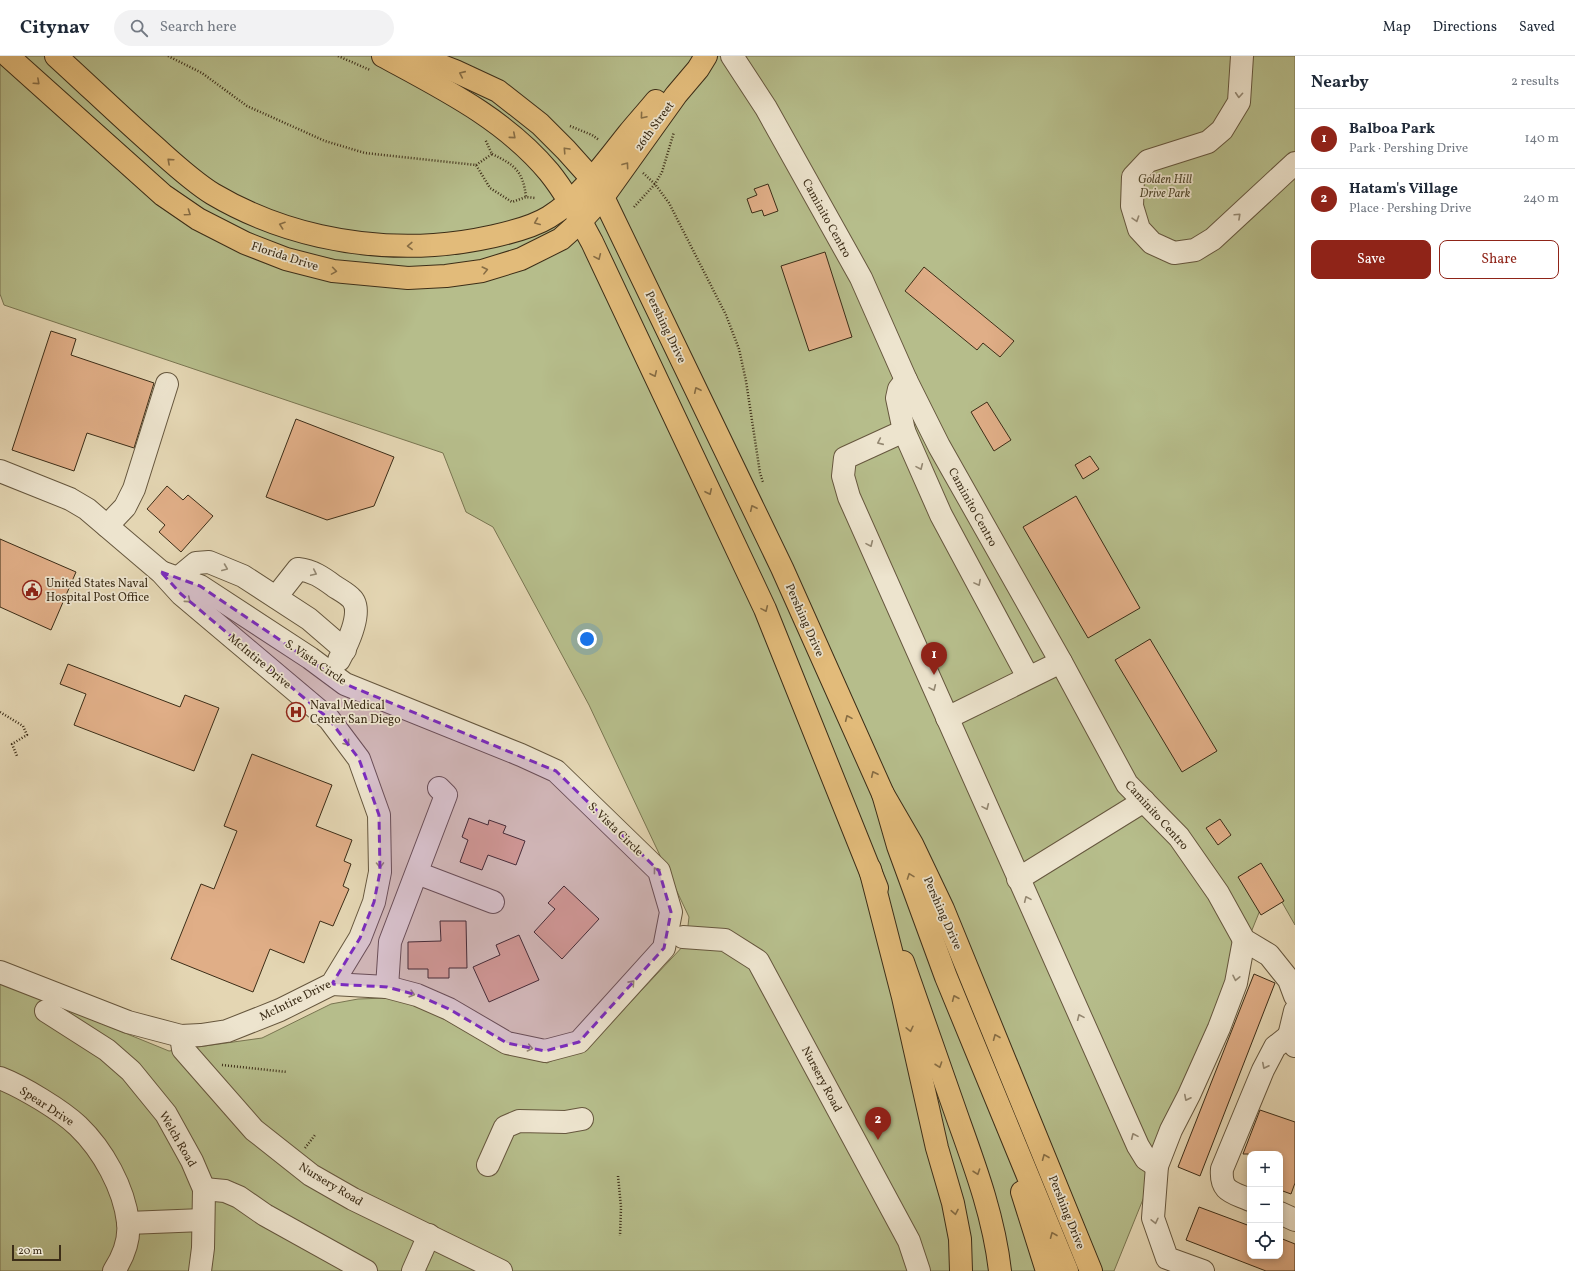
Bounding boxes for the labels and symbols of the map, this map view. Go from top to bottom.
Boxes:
one-way arrow [458,71,466,79]
one-way arrow [32,77,40,85]
one-way arrow [1235,92,1244,98]
street label: 26th Street [631,99,678,155]
one-way arrow [641,111,648,118]
one-way arrow [508,132,516,139]
one-way arrow [563,147,571,155]
one-way arrow [168,159,175,166]
one-way arrow [621,163,628,170]
park label: Golden Hill Drive Park [1138,172,1192,202]
street label: Caminito Centro [798,176,854,261]
one-way arrow [184,208,191,215]
one-way arrow [1233,213,1241,221]
one-way arrow [1131,215,1140,222]
one-way arrow [533,218,540,226]
one-way arrow [279,221,286,230]
street label: Florida Drive [249,239,321,275]
one-way arrow [407,242,413,251]
one-way arrow [593,252,601,260]
one-way arrow [331,266,337,275]
one-way arrow [482,266,488,274]
street label: Pershing Drive [641,289,690,366]
one-way arrow [649,370,657,377]
one-way arrow [694,387,702,395]
one-way arrow [877,437,884,445]
one-way arrow [915,462,923,470]
street label: Caminito Centro [944,465,1000,550]
one-way arrow [704,487,712,495]
one-way arrow [750,504,758,512]
one-way arrow [865,540,873,547]
one-way arrow [221,564,228,572]
one-way arrow [310,568,318,576]
place label: United States Naval Hospital Post Office [46,576,150,606]
public building icon: United States Naval Hospital Post Office [21,579,43,601]
one-way arrow [973,579,980,586]
street label: Pershing Drive [781,581,827,660]
one-way arrow [184,595,191,602]
one-way arrow [760,605,768,612]
your location [577,629,597,649]
street label: McIntire Drive [224,631,295,693]
street label: S. Vista Circle [281,636,350,690]
pin: 1 [921,642,947,675]
one-way arrow [929,684,937,691]
place label: Naval Medical Center San Diego [310,698,401,728]
hospital icon: Naval Medical Center San Diego [285,701,307,723]
one-way arrow [845,714,853,722]
one-way arrow [342,738,349,745]
one-way arrow [871,770,879,778]
street label: Caminito Centro [1121,778,1192,854]
street label: S. Vista Circle [584,799,647,860]
one-way arrow [981,802,989,810]
one-way arrow [376,862,384,868]
one-way arrow [654,867,661,874]
one-way arrow [906,873,914,880]
street label: Pershing Drive [919,874,965,953]
one-way arrow [1024,896,1032,903]
one-way arrow [1233,975,1241,981]
street label: McIntire Drive [257,976,334,1025]
one-way arrow [627,981,634,988]
one-way arrow [409,989,416,998]
one-way arrow [952,995,960,1002]
one-way arrow [1077,1014,1085,1021]
one-way arrow [906,1026,914,1033]
one-way arrow [992,1033,1000,1040]
one-way arrow [526,1043,533,1051]
street label: Nursery Road [797,1044,845,1115]
one-way arrow [934,1061,943,1068]
one-way arrow [1262,1062,1270,1069]
street label: Spear Drive [16,1083,77,1131]
one-way arrow [1184,1094,1192,1101]
pin: 2 [865,1107,891,1140]
street label: Welch Road [155,1109,200,1171]
one-way arrow [1131,1133,1139,1140]
one-way arrow [1041,1154,1049,1161]
street label: Nursery Road [295,1159,366,1210]
one-way arrow [972,1169,981,1176]
street label: Pershing Drive [1044,1173,1088,1252]
one-way arrow [950,1209,959,1215]
one-way arrow [1151,1218,1159,1224]
one-way arrow [1050,1231,1058,1238]
scale bar [12,1243,61,1262]

